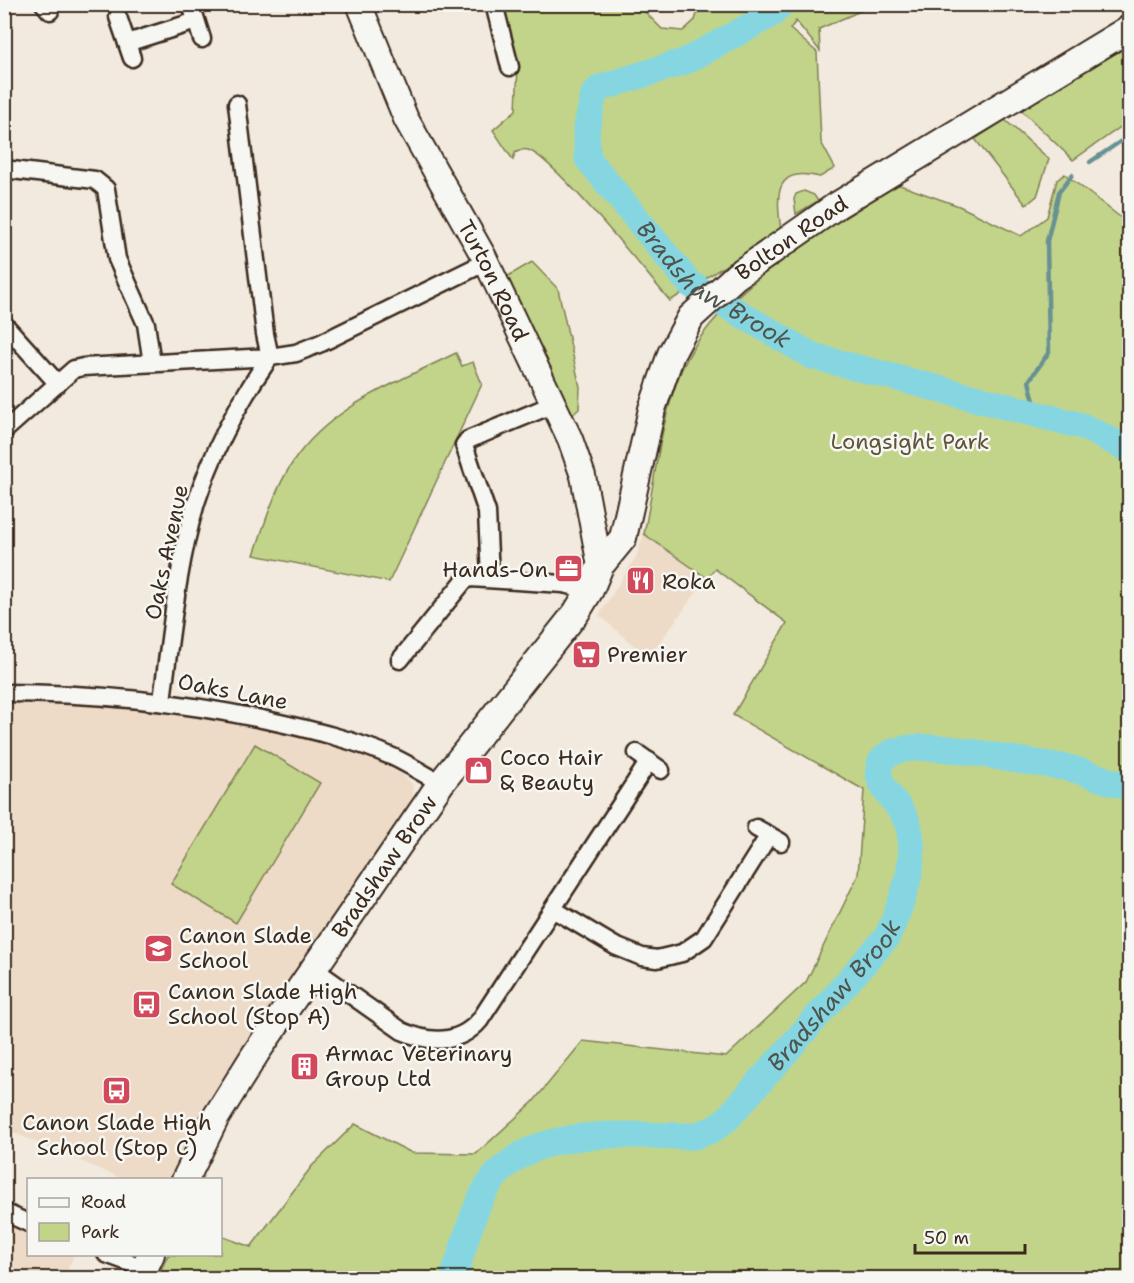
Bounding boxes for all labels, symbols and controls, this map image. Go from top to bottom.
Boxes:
street label: Bolton Road [730,188,853,287]
water label: Bradshaw Brook [629,214,797,356]
street label: Turton Road [451,215,536,346]
park label: Longsight Park [831,427,989,456]
street label: Oaks Avenue [138,482,195,622]
office icon: Hands-On [553,553,585,585]
place label: Hands-On [442,555,548,584]
restaurant icon: Roka [625,565,657,597]
place label: Roka [662,567,716,596]
supermarket icon: Premier [570,638,602,670]
place label: Premier [607,640,688,669]
street label: Oaks Lane [175,667,290,716]
place label: Coco Hair & Beauty [500,743,603,797]
shop icon: Coco Hair & Beauty [463,754,495,786]
street label: Bradshaw Brow [325,789,444,944]
water label: Bradshaw Brook [760,915,909,1079]
place label: Canon Slade School [179,921,312,975]
school or university icon: Canon Slade School [142,932,174,964]
place label: Canon Slade High School (Stop A) [168,977,357,1031]
bus stop icon: Canon Slade High School (Stop A) [131,988,163,1020]
place label: Armac Veterinary Group Ltd [325,1039,513,1093]
building icon: Armac Veterinary Group Ltd [288,1050,320,1082]
bus stop icon: Canon Slade High School (Stop C) [101,1074,133,1106]
place label: Canon Slade High School (Stop C) [22,1108,212,1162]
legend [27,1178,222,1256]
text: Road [81,1190,126,1214]
scale bar [915,1217,1024,1255]
text: Park [81,1220,120,1244]
text: 50 m [924,1226,969,1250]

